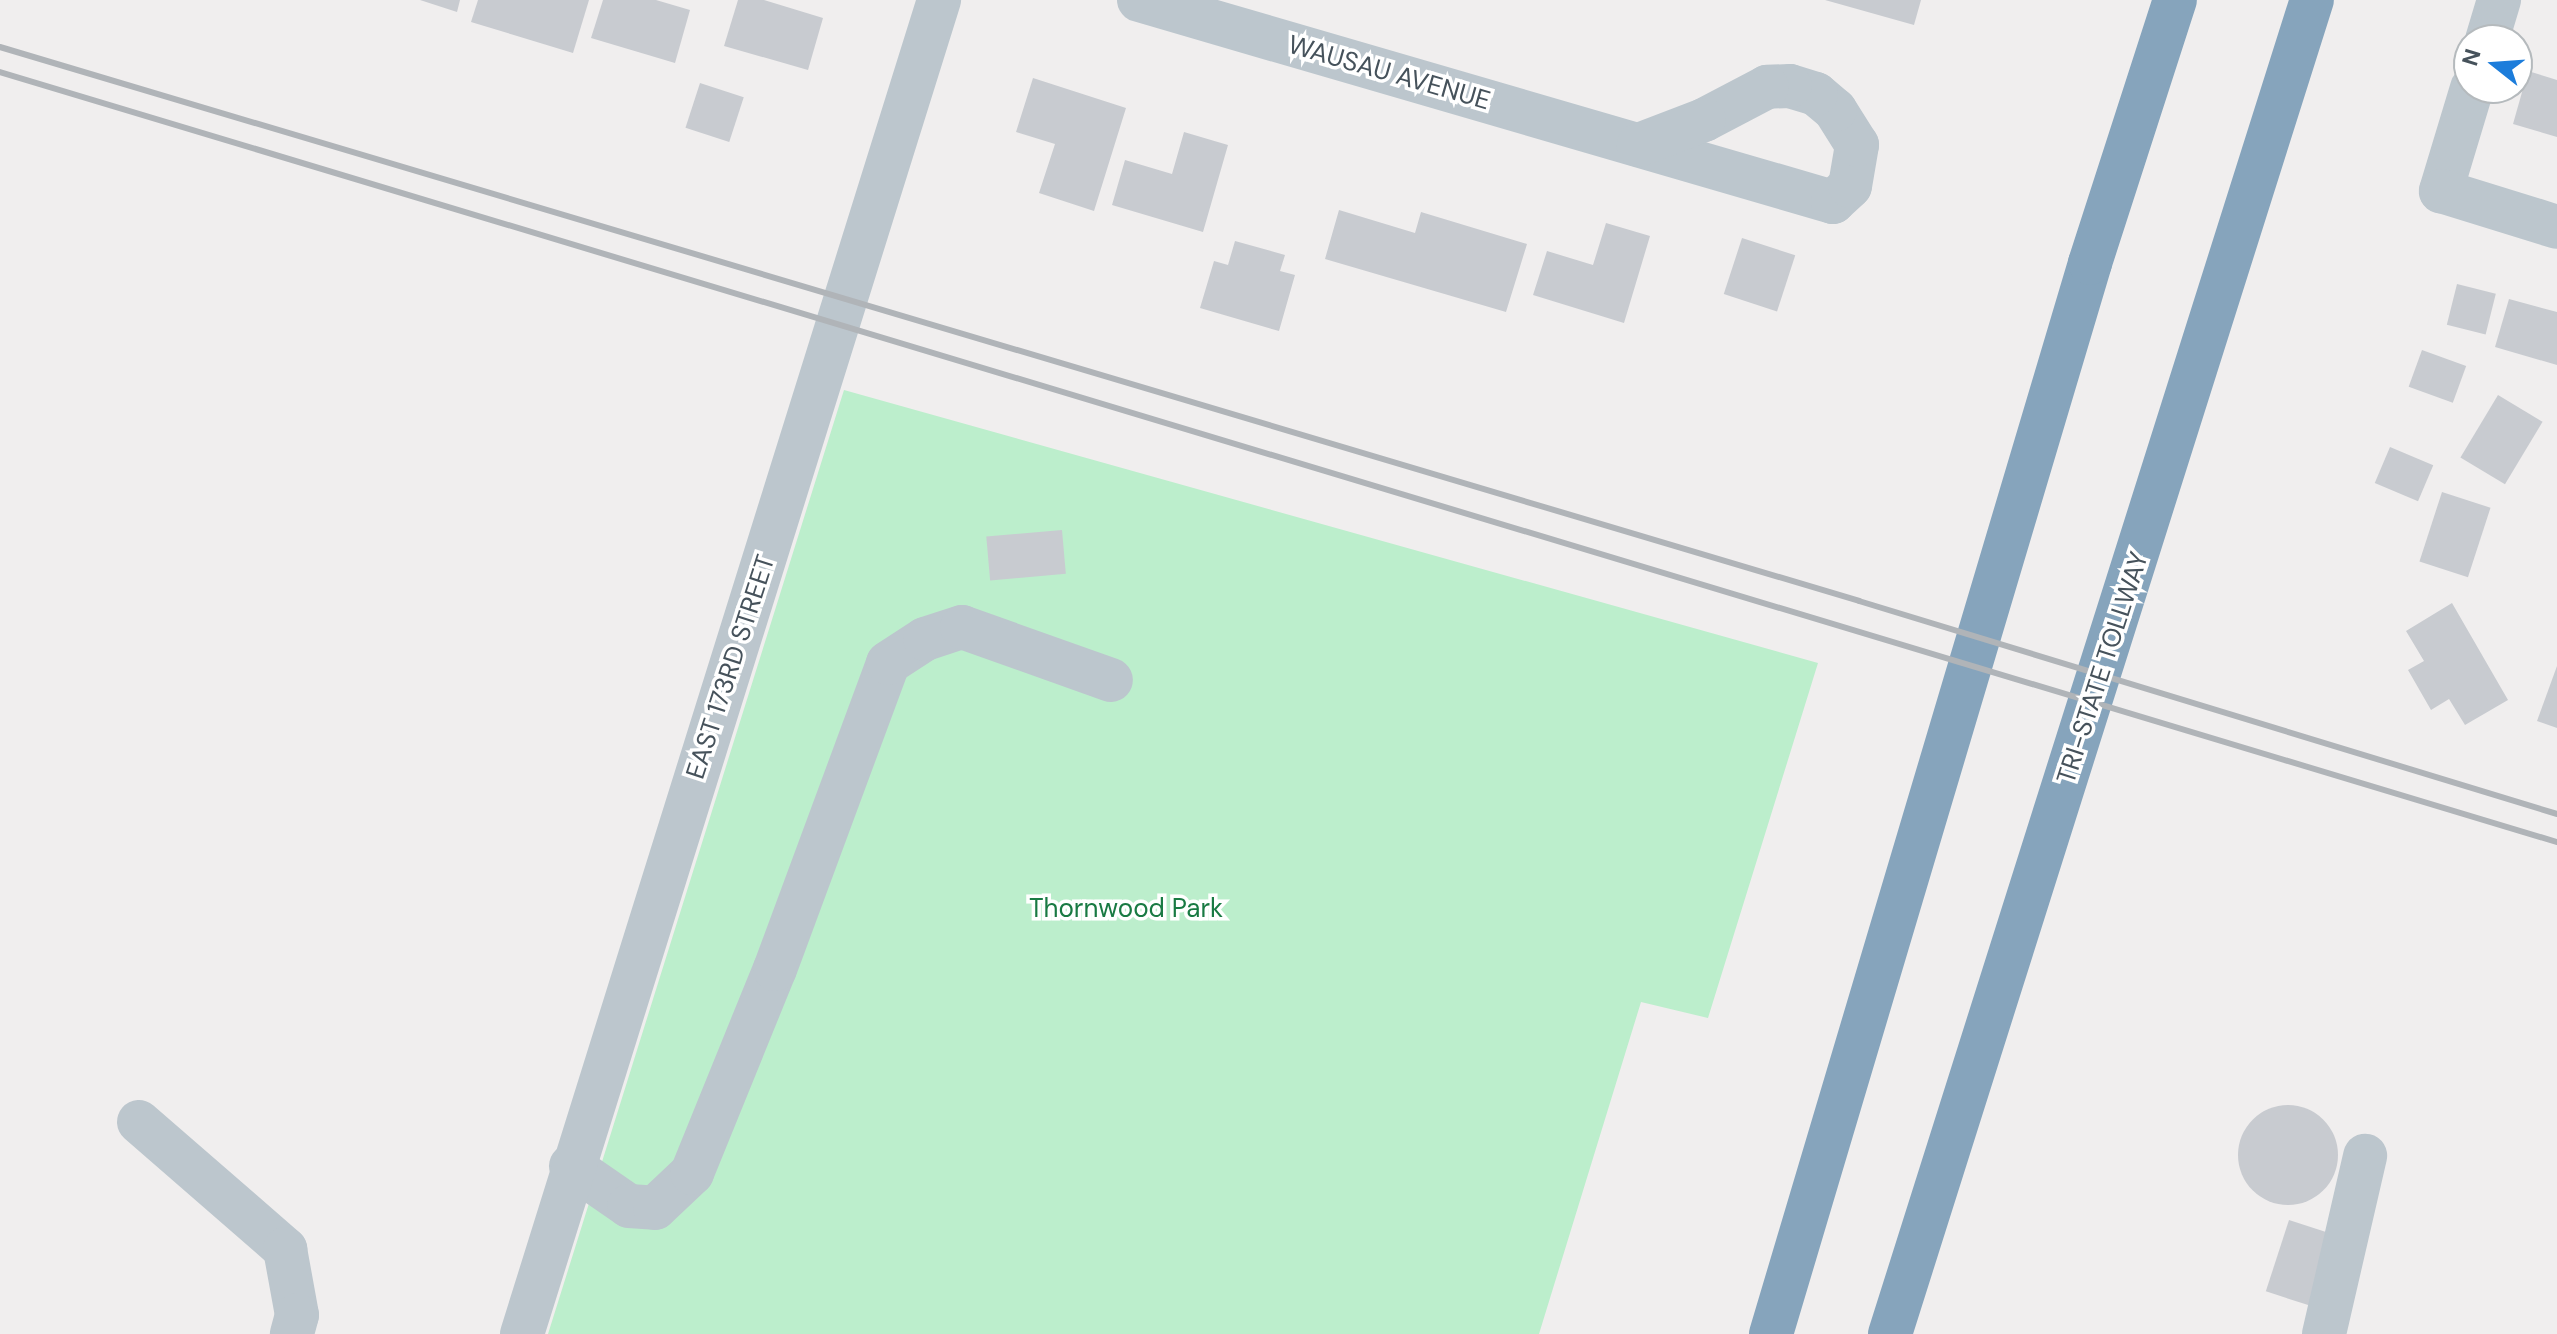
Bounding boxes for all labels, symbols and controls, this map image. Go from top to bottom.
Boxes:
north arrow [2453,24,2533,104]
street label: WAUSAU AVENUE [1284,29,1494,117]
text: N [2455,46,2488,69]
street label: TRI-STATE TOLLWAY [2051,548,2155,788]
street label: EAST 173RD STREET [680,551,782,783]
park label: Thornwood Park [1029,893,1223,925]

